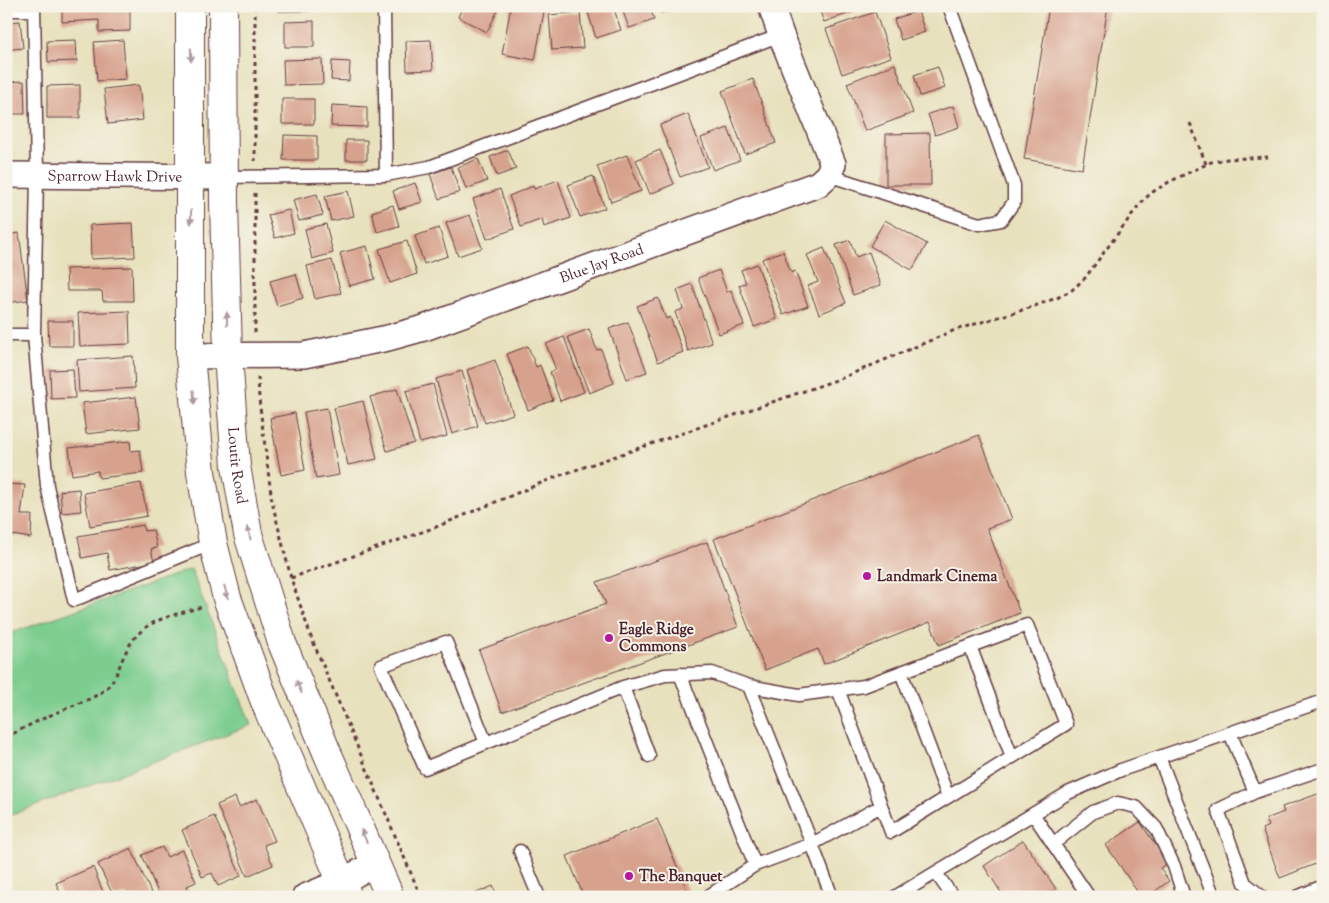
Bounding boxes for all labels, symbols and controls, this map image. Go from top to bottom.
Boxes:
one-way arrow [187,47,195,63]
street label: Sparrow Hawk Drive [47,166,182,189]
one-way arrow [187,210,195,226]
street label: Blue Jay Road [557,239,647,289]
one-way arrow [223,311,231,327]
one-way arrow [190,390,198,406]
street label: Loutit Road [221,426,252,506]
one-way arrow [245,525,253,540]
place label: Landmark Cinema [877,567,997,588]
marker: Landmark Cinema [861,570,873,582]
one-way arrow [222,584,230,599]
place label: Eagle Ridge Commons [619,620,694,658]
marker: Eagle Ridge Commons [603,632,615,644]
one-way arrow [295,680,303,694]
one-way arrow [359,829,367,843]
place label: The Banquet [639,867,723,888]
marker: The Banquet [623,870,635,882]

